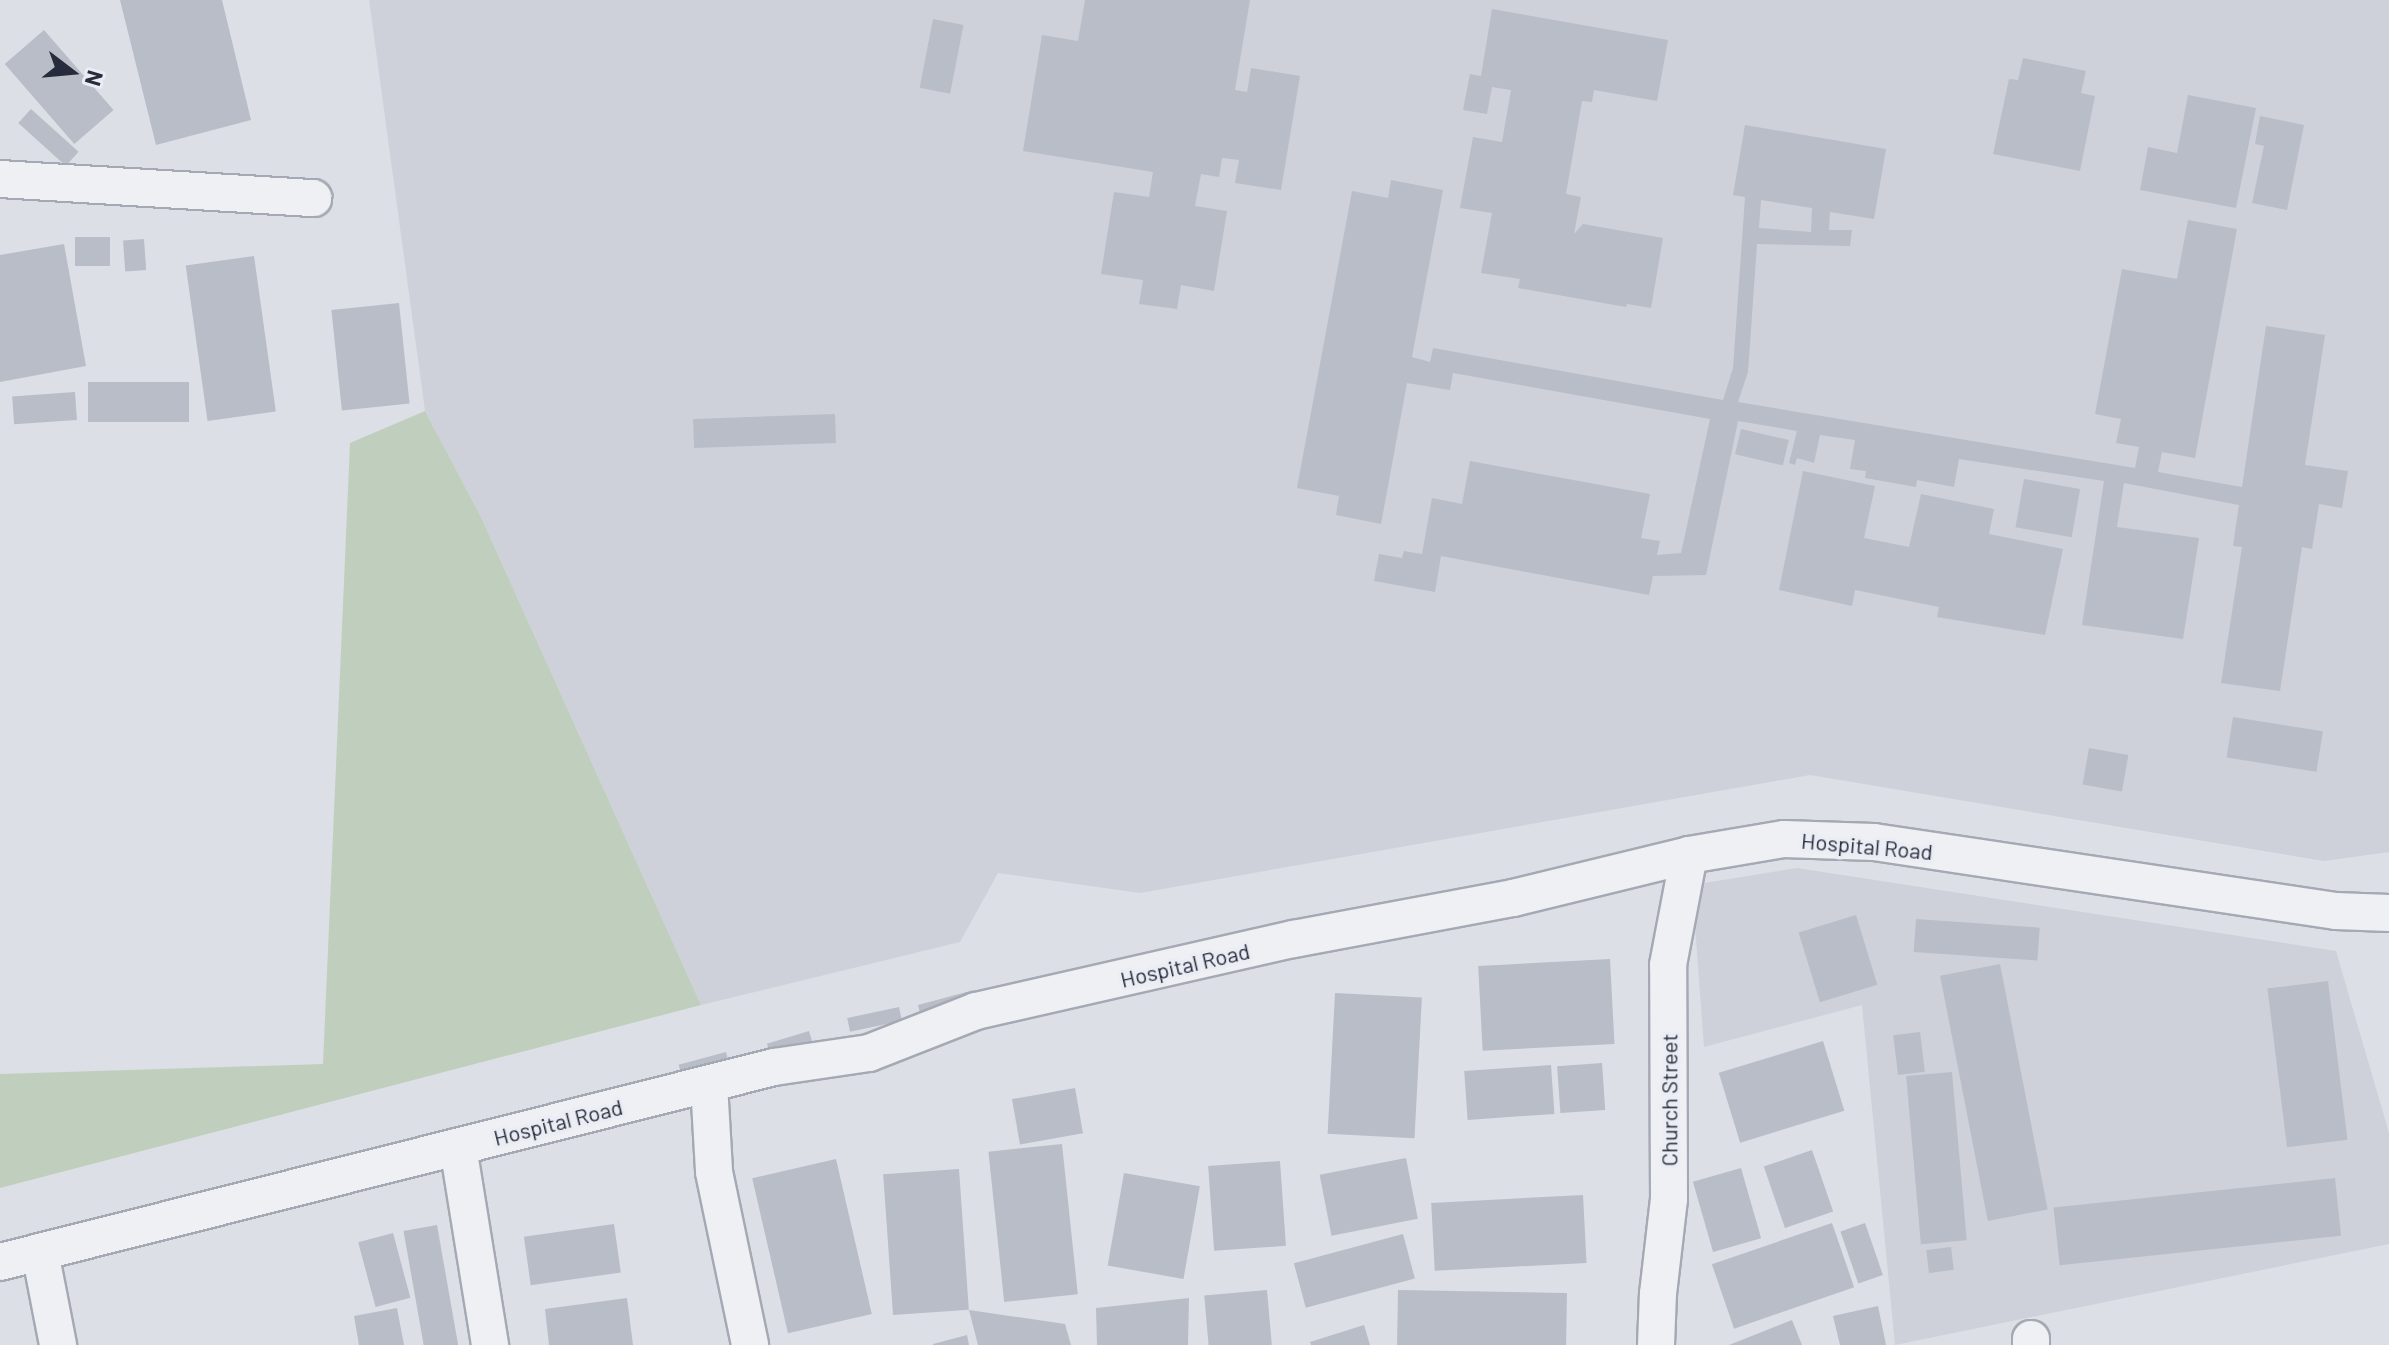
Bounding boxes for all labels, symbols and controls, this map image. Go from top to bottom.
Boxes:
north arrow [32,32,112,112]
text: N [81,68,110,89]
street label: Hospital Road [1800,827,1934,865]
street label: Hospital Road [1118,937,1252,993]
street label: Church Street [1656,1034,1682,1166]
street label: Hospital Road [491,1093,625,1151]

